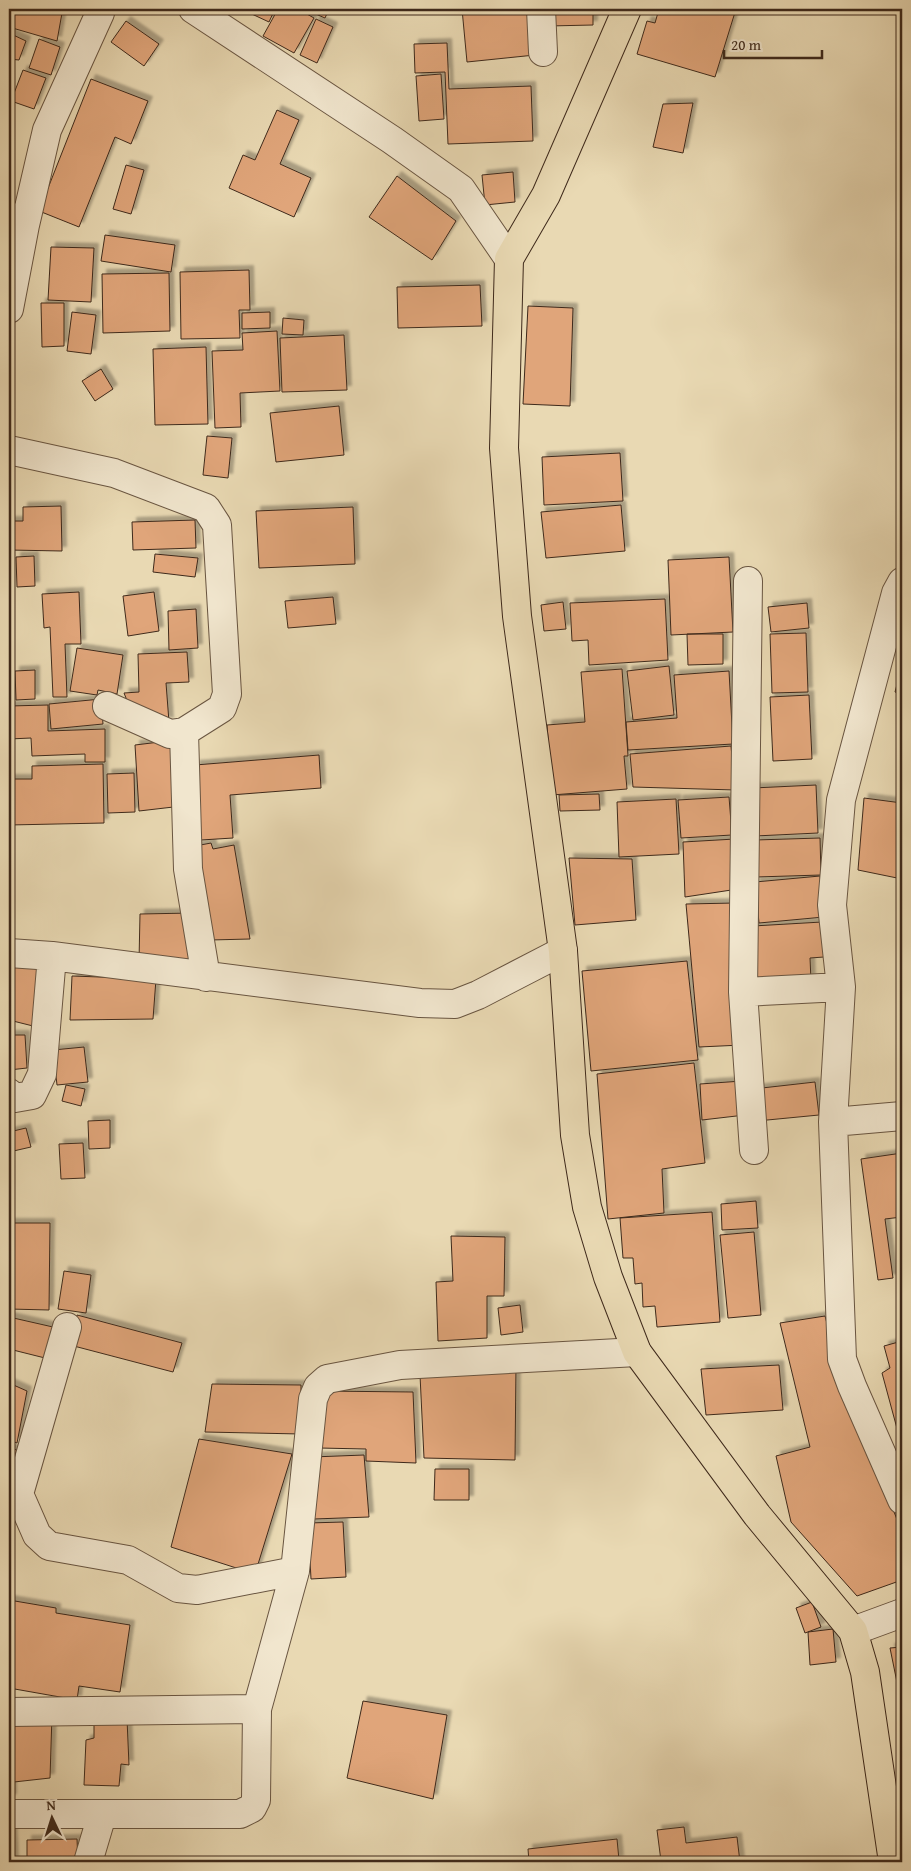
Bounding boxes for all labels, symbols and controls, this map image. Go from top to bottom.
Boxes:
scale bar [724,28,821,60]
text: 20 m [731,34,762,55]
north arrow [28,1794,78,1844]
text: N [46,1795,57,1815]

